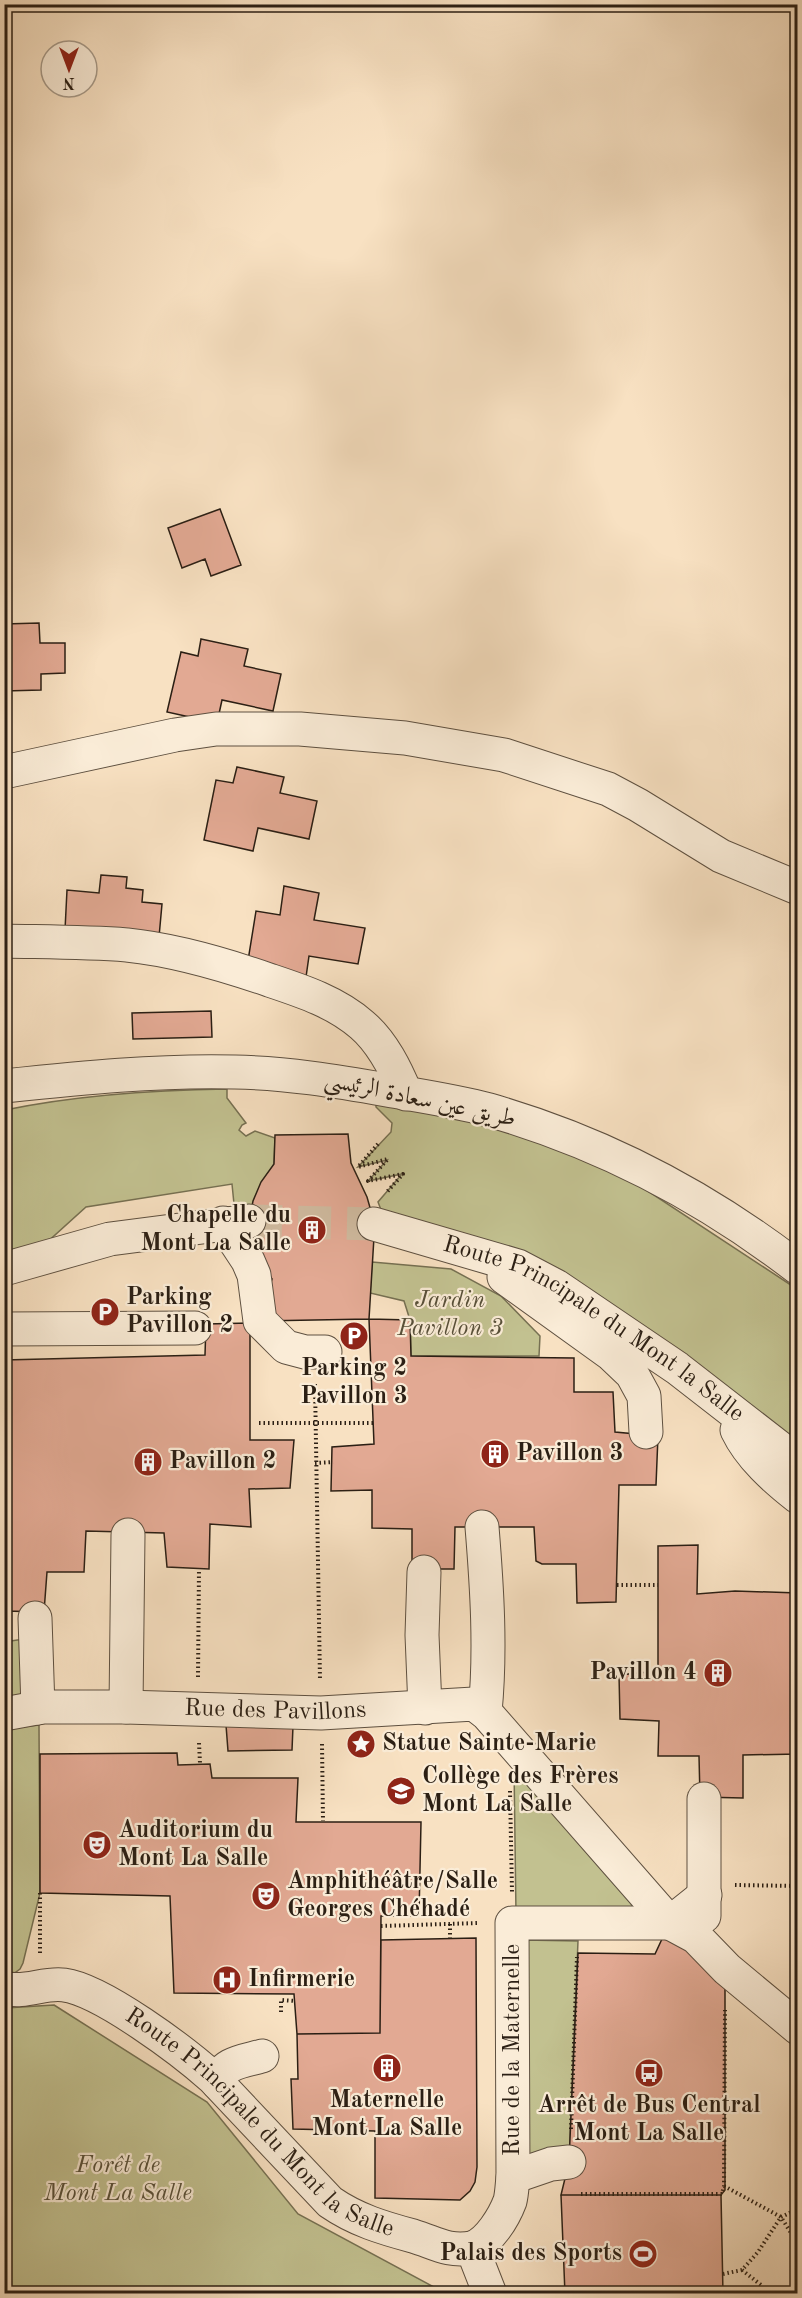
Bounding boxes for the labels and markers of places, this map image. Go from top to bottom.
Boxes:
place label: Chapelle du Mont La Salle [141,1204,291,1256]
building icon: Chapelle du Mont La Salle [296,1214,328,1246]
place label: Parking Pavillon 2 [126,1286,234,1338]
parking icon: Parking Pavillon 2 [89,1296,121,1328]
parking icon: Parking 2 Pavillon 3 [338,1320,370,1352]
place label: Parking 2 Pavillon 3 [300,1357,408,1409]
building icon: Pavillon 3 [479,1438,511,1470]
place label: Pavillon 3 [516,1442,624,1466]
building icon: Pavillon 2 [132,1446,164,1478]
place label: Pavillon 2 [169,1450,277,1474]
building icon: Pavillon 4 [702,1657,734,1689]
place label: Pavillon 4 [589,1661,697,1685]
place icon: Statue Sainte-Marie [345,1728,377,1760]
place label: Statue Sainte-Marie [382,1732,597,1756]
place label: Collège des Frères Mont La Salle [422,1765,619,1817]
school or university icon: Collège des Frères Mont La Salle [385,1775,417,1807]
place label: Auditorium du Mont La Salle [118,1819,273,1871]
theatre icon: Auditorium du Mont La Salle [81,1829,113,1861]
place label: Amphithéâtre/Salle Georges Chéhadé [287,1870,498,1922]
theatre icon: Amphithéâtre/Salle Georges Chéhadé [250,1880,282,1912]
hospital icon: Infirmerie [211,1964,243,1996]
place label: Infirmerie [248,1968,355,1992]
building icon: Maternelle Mont La Salle [371,2052,403,2084]
bus stop icon: Arrêt de Bus Central Mont La Salle [633,2057,665,2089]
place label: Maternelle Mont La Salle [312,2089,462,2141]
place label: Arrêt de Bus Central Mont La Salle [537,2094,761,2146]
sports icon: Palais des Sports [627,2238,659,2270]
place label: Palais des Sports [440,2242,622,2266]

